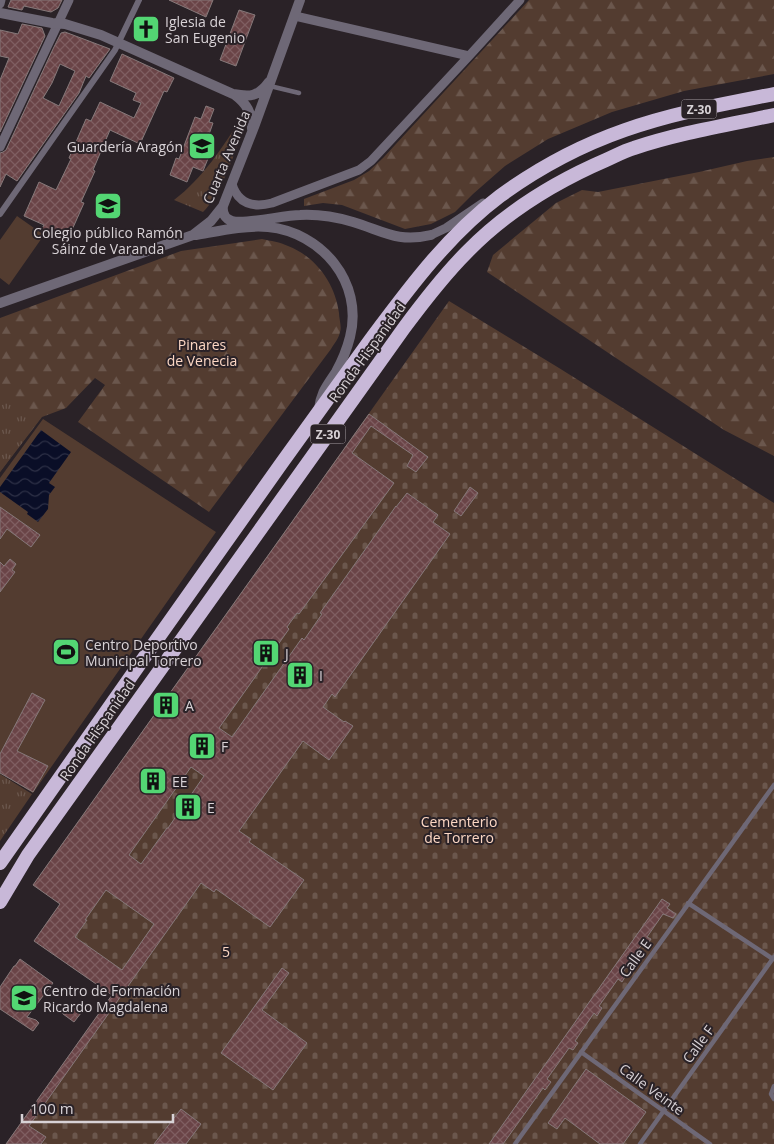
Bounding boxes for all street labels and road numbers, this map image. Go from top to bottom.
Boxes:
road number: Z-30 [682,100,716,118]
street label: Cuarta Avenida [198,108,254,206]
street label: Ronda Hispanidad [324,298,410,406]
road number: Z-30 [310,424,346,444]
street label: Ronda Hispanidad [55,676,139,784]
street label: Calle E [615,935,655,981]
street label: Calle F [678,1021,718,1067]
street label: Calle Veinte [616,1059,689,1119]

